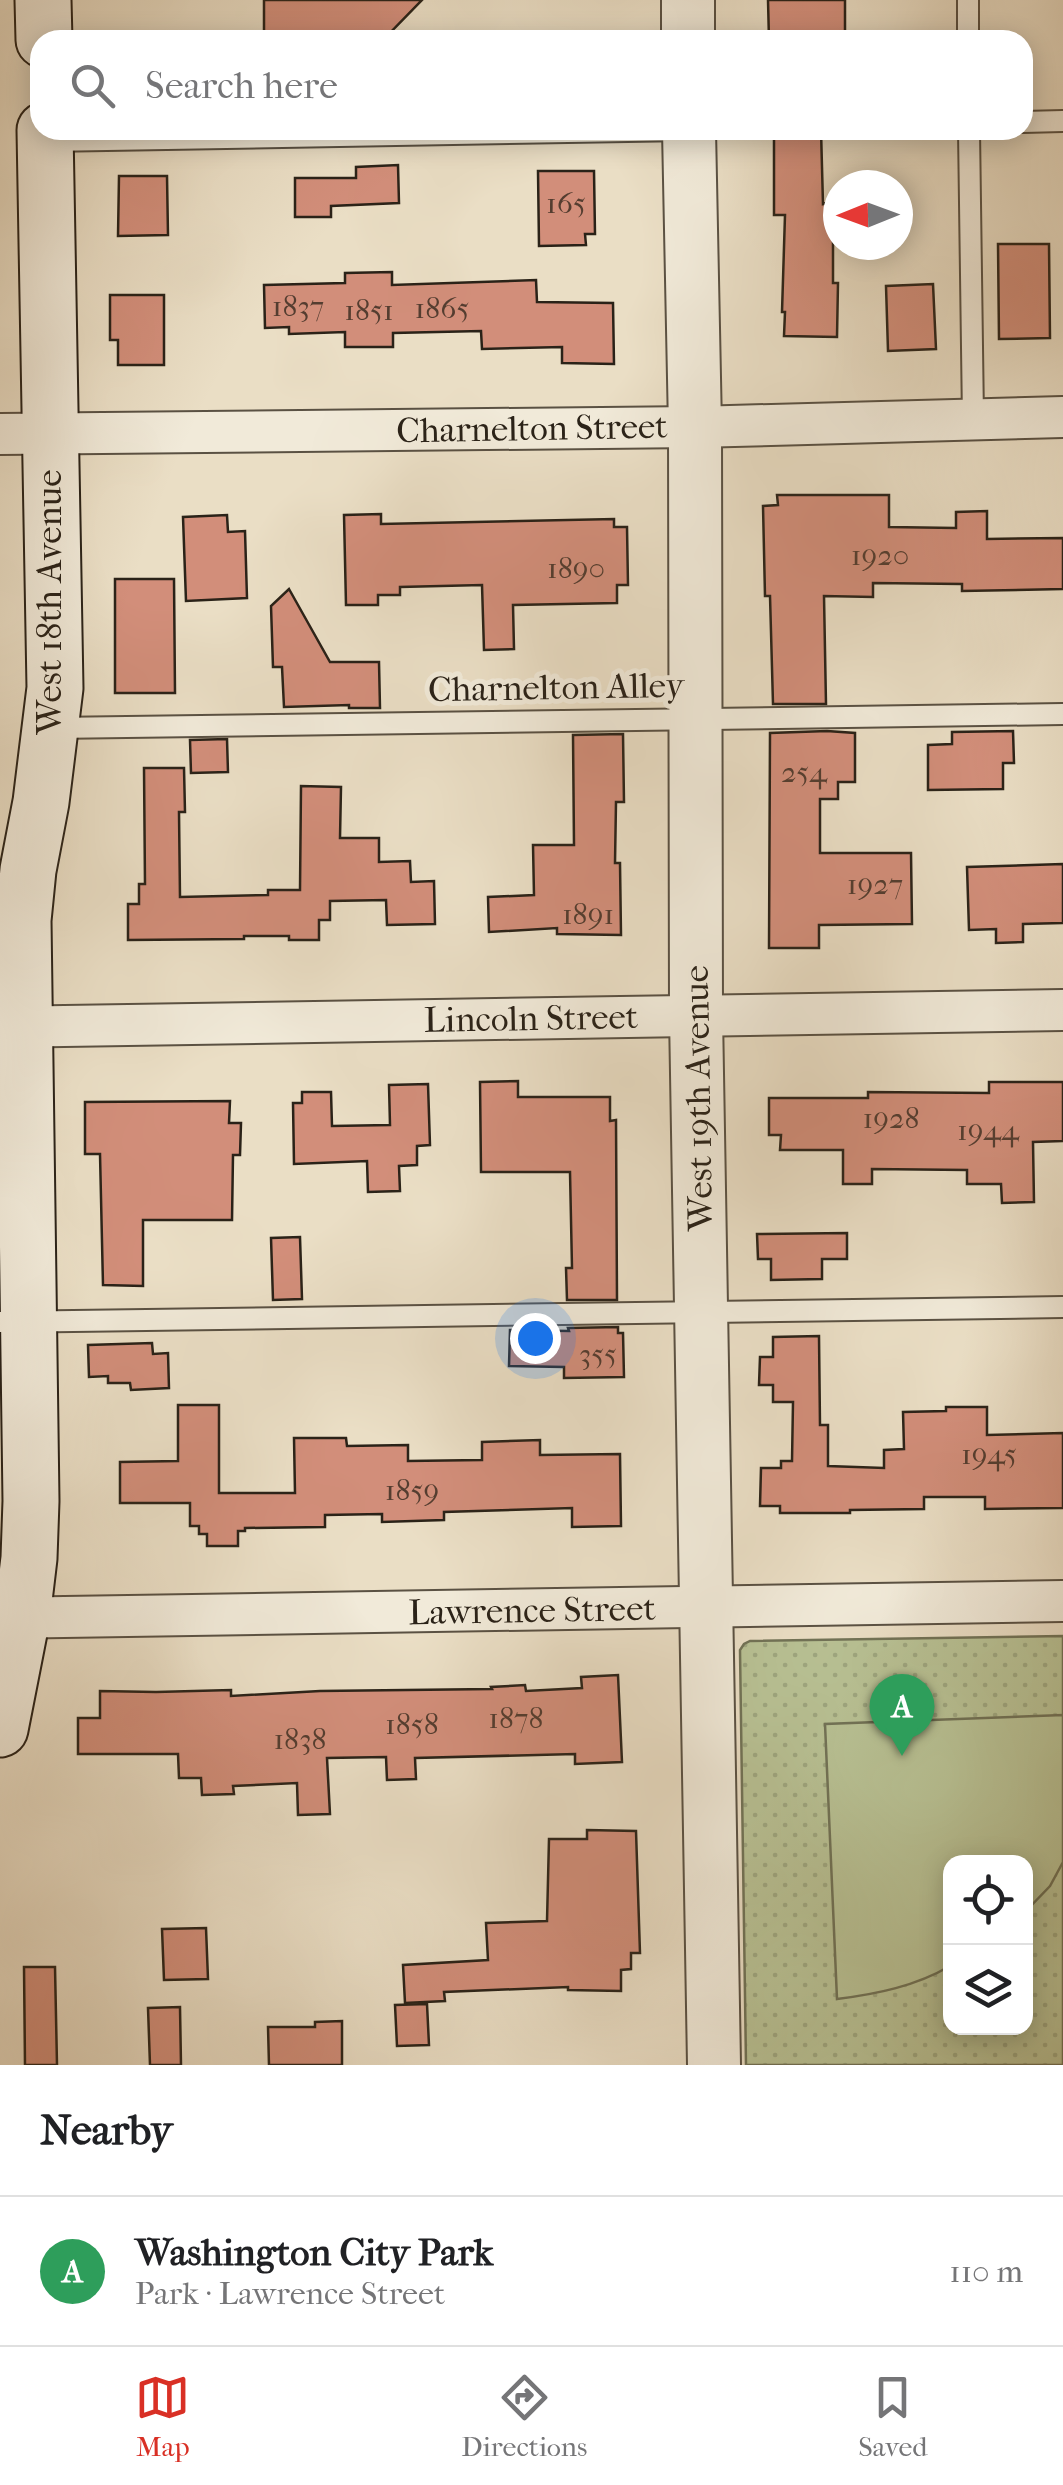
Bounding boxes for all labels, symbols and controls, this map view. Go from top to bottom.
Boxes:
search box [30,30,1033,140]
icon: search [65,58,120,113]
text: Search here [145,63,338,108]
north arrow [823,170,913,260]
house number: 165 [546,186,586,221]
house number: 1837 [272,289,324,324]
house number: 1865 [415,291,470,326]
house number: 1851 [344,293,394,328]
street label: Charnelton Street [396,406,668,451]
street label: West 18th Avenue [29,470,70,735]
house number: 1920 [851,538,909,573]
house number: 1890 [547,551,605,586]
street label: Charnelton Alley [428,665,686,710]
house number: 254 [781,755,828,790]
house number: 1927 [847,867,903,902]
house number: 1891 [562,897,614,932]
street label: West 19th Avenue [676,965,721,1232]
street label: Lincoln Street [424,996,639,1041]
house number: 1928 [863,1101,919,1136]
house number: 1944 [957,1113,1020,1148]
your location [510,1313,561,1364]
house number: 355 [579,1337,617,1372]
house number: 1945 [961,1437,1017,1472]
house number: 1859 [385,1473,439,1508]
street label: Lawrence Street [408,1588,657,1633]
pin: A [870,1674,934,1756]
house number: 1878 [488,1701,544,1736]
house number: 1858 [385,1707,439,1742]
house number: 1838 [273,1722,327,1757]
map controls [943,1855,1033,2035]
button: locate [943,1855,1033,1945]
button: layers [943,1945,1033,2035]
text: Nearby [40,2106,172,2155]
text: Washington City Park [135,2230,493,2275]
text: A [62,2253,83,2290]
text: 110 m [949,2253,1023,2290]
text: Park · Lawrence Street [135,2275,445,2312]
tab: Map [135,2370,190,2463]
tab: Directions [461,2370,587,2463]
tab: Saved [858,2370,928,2463]

